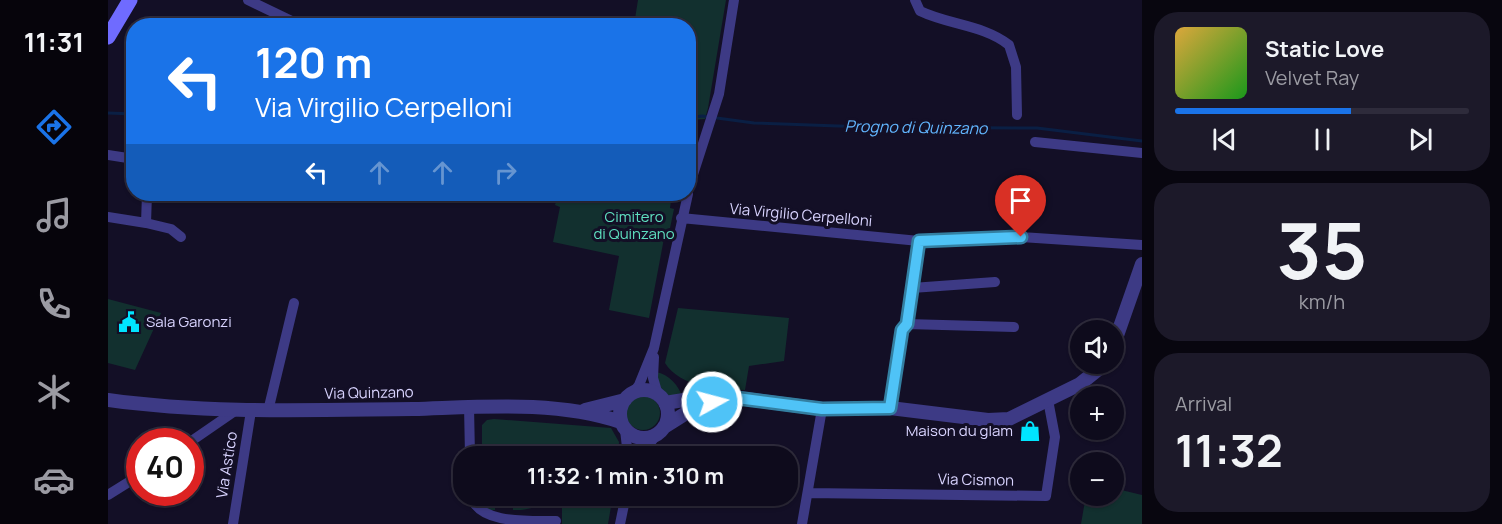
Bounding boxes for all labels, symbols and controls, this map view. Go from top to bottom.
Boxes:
text: 11:31 [24,23,84,60]
text: 120 m [255,33,372,91]
text: Static Love [1265,34,1384,64]
icon: left [156,42,234,120]
text: Velvet Ray [1265,64,1359,91]
text: Via Virgilio Cerpelloni [255,88,513,125]
icon: directions [33,106,75,148]
water label: Progno di Quinzano [844,115,989,139]
icon: previous [1208,123,1241,156]
icon: pause [1306,123,1339,156]
icon: next [1404,123,1437,156]
icon: left [300,156,333,189]
icon: ahead [363,156,396,189]
icon: ahead [426,156,459,189]
icon: right [489,156,522,189]
pin [995,175,1046,237]
icon: arrive [1004,184,1037,217]
icon: music [33,194,75,236]
text: 35 [1276,196,1368,302]
street label: Via Virgilio Cerpelloni [729,198,873,231]
park label: Cimitero di Quinzano [593,206,675,244]
icon: phone [33,283,75,325]
text: km/h [1299,288,1345,315]
public building icon: Sala Garonzi [117,310,141,334]
place label: Sala Garonzi [146,311,232,332]
map controls [1070,320,1124,506]
button: sound [1070,320,1124,374]
position arrow [680,370,744,434]
icon: climate [33,371,75,413]
street label: Via Quinzano [324,381,414,404]
button: + [1070,386,1124,440]
text: Arrival [1175,390,1232,417]
shop icon: Maison du glam [1018,419,1042,443]
text: 11:32 [1175,419,1283,481]
place label: Maison du glam [906,420,1013,441]
speed limit sign: 40 [126,428,204,506]
street label: Via Astico [211,430,242,500]
button: − [1070,452,1124,506]
icon: car [33,459,75,501]
text: 11:32 · 1 min · 310 m [527,461,724,491]
street label: Via Cismon [938,468,1014,491]

